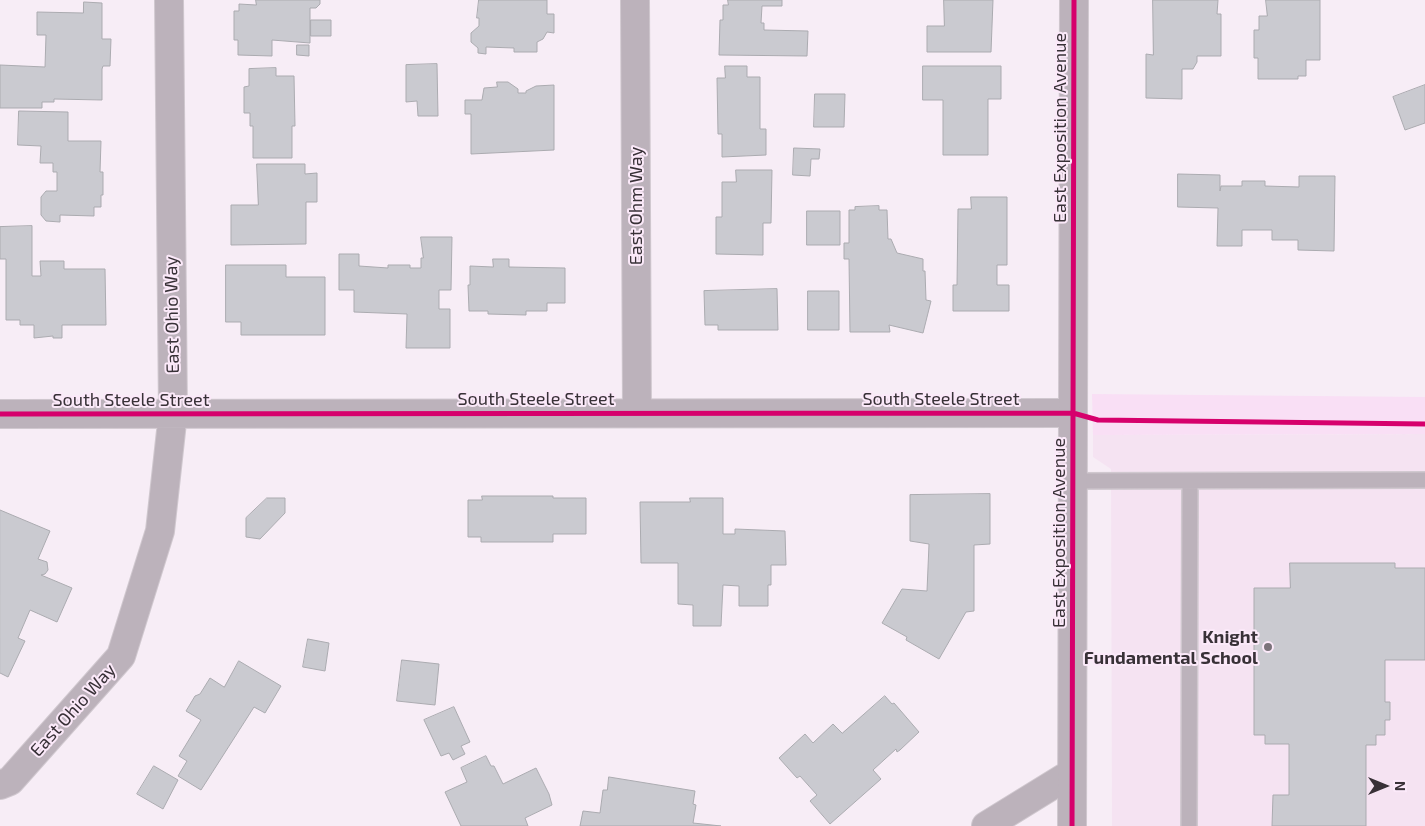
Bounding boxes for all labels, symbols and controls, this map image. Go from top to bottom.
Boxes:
street label: East Exposition Avenue [1049,33,1071,223]
street label: East Ohm Way [625,147,647,265]
street label: East Ohio Way [160,256,184,374]
street label: South Steele Street [457,388,615,410]
street label: South Steele Street [862,388,1020,410]
street label: South Steele Street [52,389,210,411]
street label: East Exposition Avenue [1048,438,1070,628]
place label: Knight Fundamental School [1084,626,1258,669]
marker: Knight Fundamental School [1262,641,1274,653]
street label: East Ohio Way [26,659,120,761]
north arrow [1360,761,1410,811]
text: N [1392,781,1409,791]

